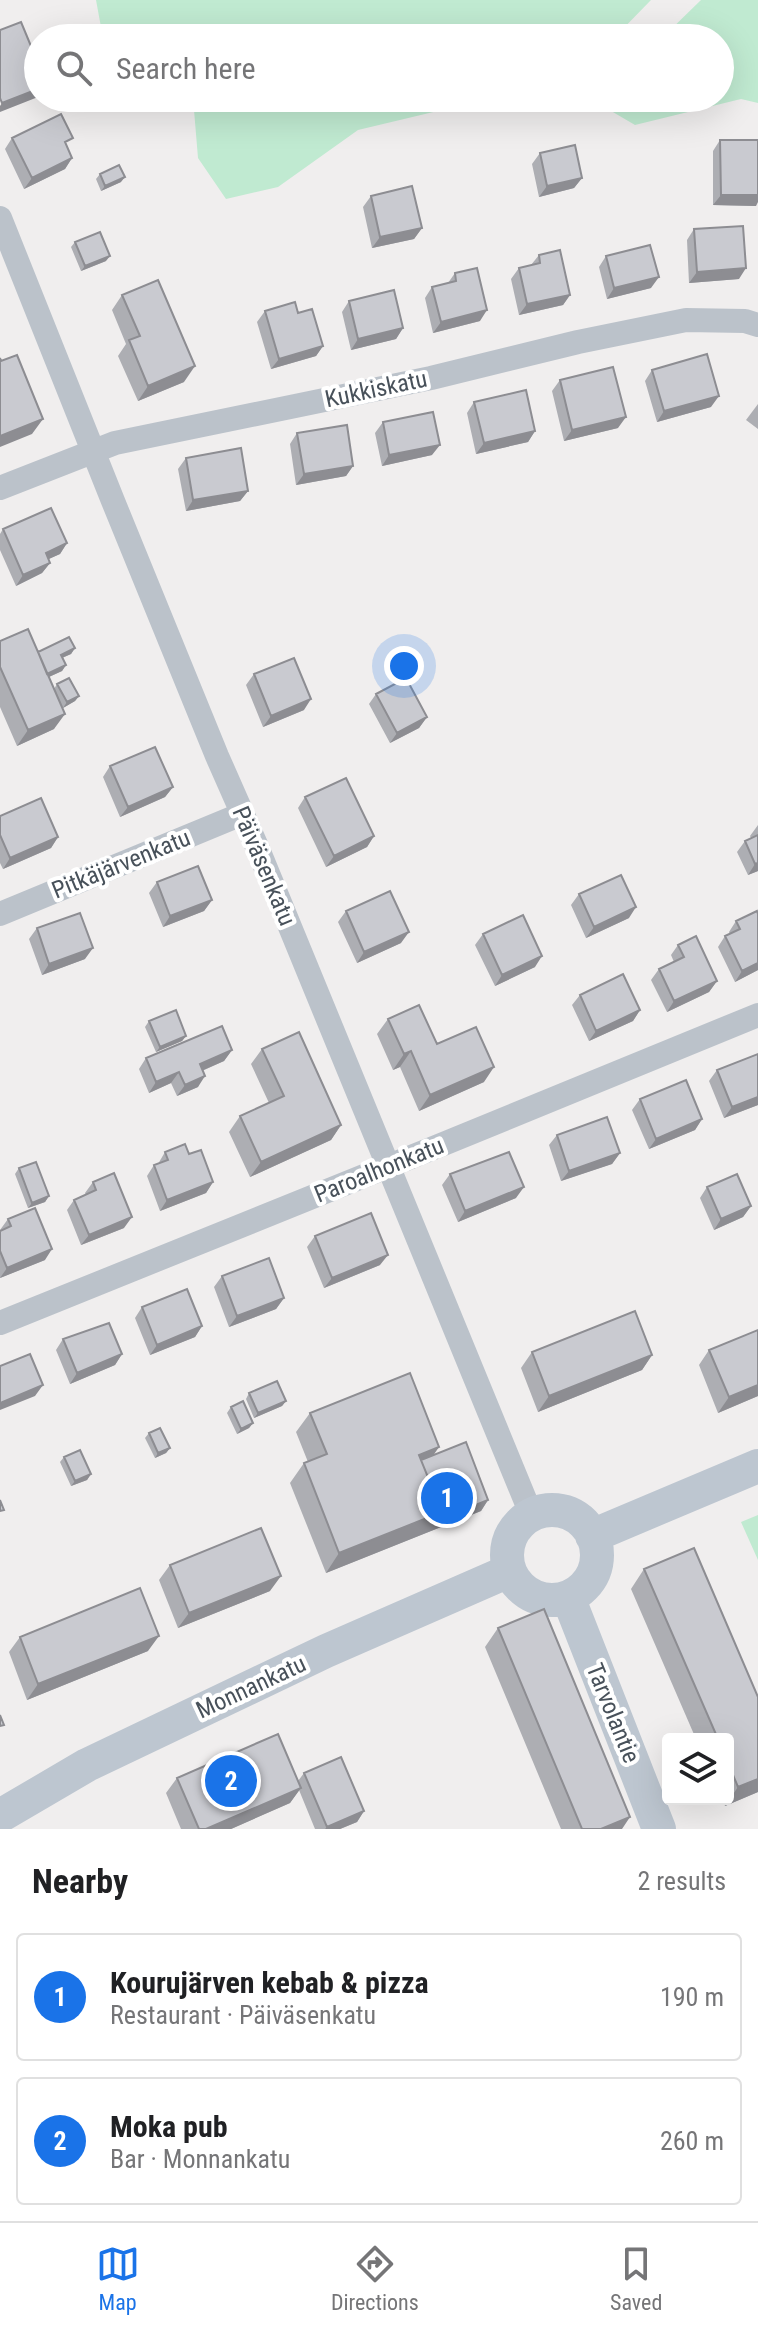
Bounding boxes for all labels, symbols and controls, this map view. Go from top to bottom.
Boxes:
search box [24,24,734,112]
icon: search [52,46,96,90]
text: Search here [116,51,256,86]
street label: Kukkiskatu [322,365,430,413]
your location [384,646,424,686]
street label: Päiväsenkatu [226,802,302,930]
street label: Pitkäjärvenkatu [48,824,194,904]
street label: Paroalhonkatu [310,1131,448,1209]
pin: 1 [421,1468,473,1528]
street label: Monnankatu [192,1649,310,1725]
street label: Tarvolantie [580,1659,646,1767]
map controls [662,1733,734,1805]
button: layers [662,1733,734,1805]
pin: 2 [205,1751,257,1811]
text: Nearby [32,1861,128,1901]
text: 2 results [637,1866,726,1896]
text: Kourujärven kebab & pizza [110,1965,429,2000]
text: 1 [53,1982,67,2012]
text: 190 m [660,1982,724,2012]
text: Restaurant · Päiväsenkatu [110,2000,376,2030]
text: Moka pub [110,2109,228,2144]
text: 2 [53,2126,67,2156]
text: 260 m [660,2126,724,2156]
text: Bar · Monnankatu [110,2144,290,2174]
tab: Map [96,2242,140,2315]
tab: Directions [331,2242,419,2315]
tab: Saved [610,2242,662,2315]

